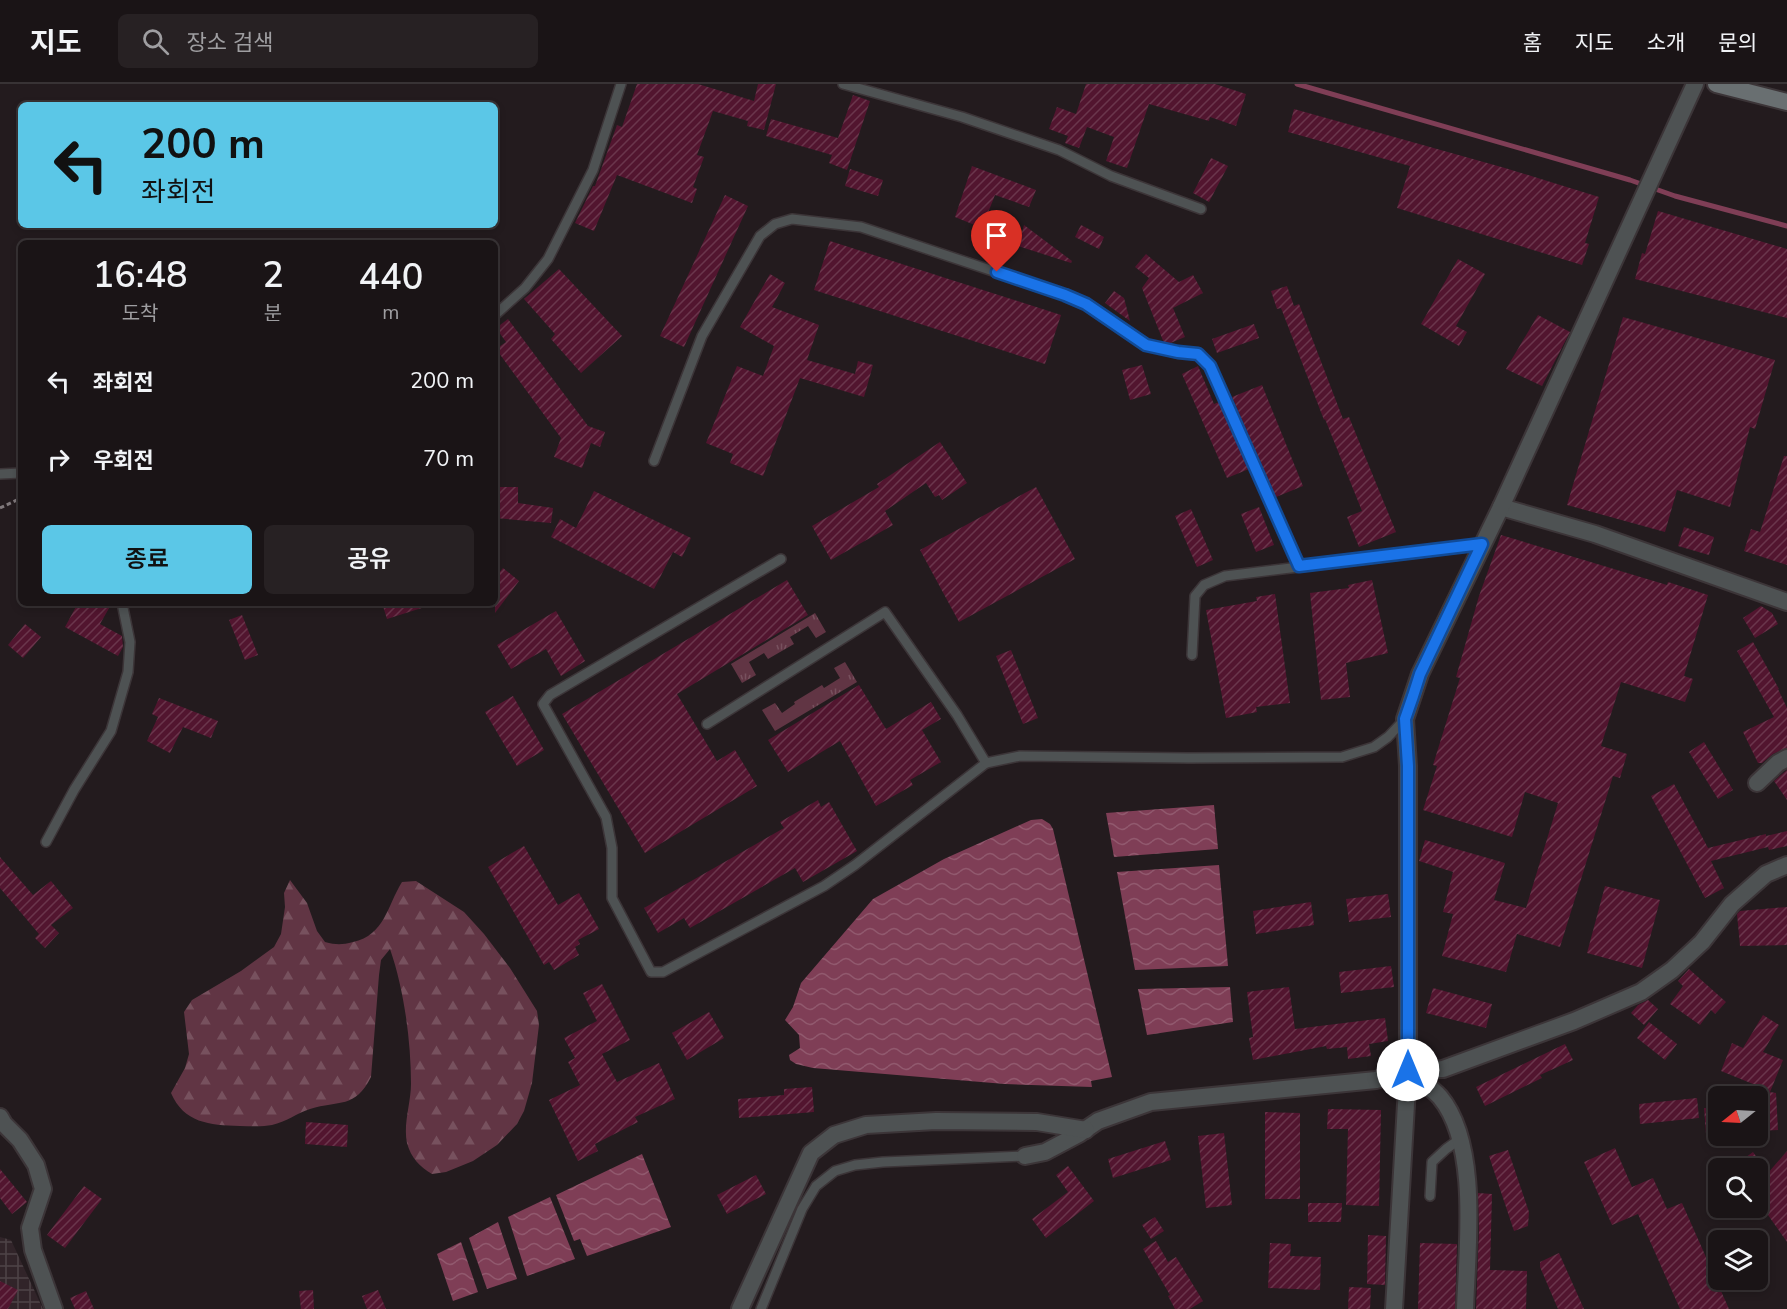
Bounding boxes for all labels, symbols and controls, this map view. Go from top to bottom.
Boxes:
search box [118,14,538,68]
text: 지도 [30,24,82,62]
icon: search [139,25,172,58]
text: 장소 검색 [187,28,273,58]
text: 홈 [1523,29,1542,57]
text: 지도 [1575,29,1614,57]
text: 소개 [1647,29,1685,57]
text: 문의 [1718,29,1757,57]
text: 200 m [141,116,265,173]
icon: left [42,126,120,204]
text: 좌회전 [141,174,216,211]
pin [971,210,1022,272]
icon: arrive [980,219,1013,252]
text: 16:48 [93,251,188,300]
text: 2 [262,251,284,300]
text: 440 [359,253,423,302]
text: m [382,299,399,326]
text: 도착 [122,300,159,327]
text: 분 [264,300,282,327]
icon: left [42,365,75,398]
text: 200 m [410,366,474,396]
text: 좌회전 [93,368,154,398]
icon: right [42,443,75,476]
text: 70 m [423,444,474,474]
text: 우회전 [93,446,154,476]
button: 종료 [42,525,252,594]
button: 공유 [264,525,474,594]
position arrow [1376,1038,1440,1102]
north arrow [1708,1086,1768,1146]
map controls [1708,1086,1768,1290]
button: search [1708,1158,1768,1218]
button: layers [1708,1230,1768,1290]

